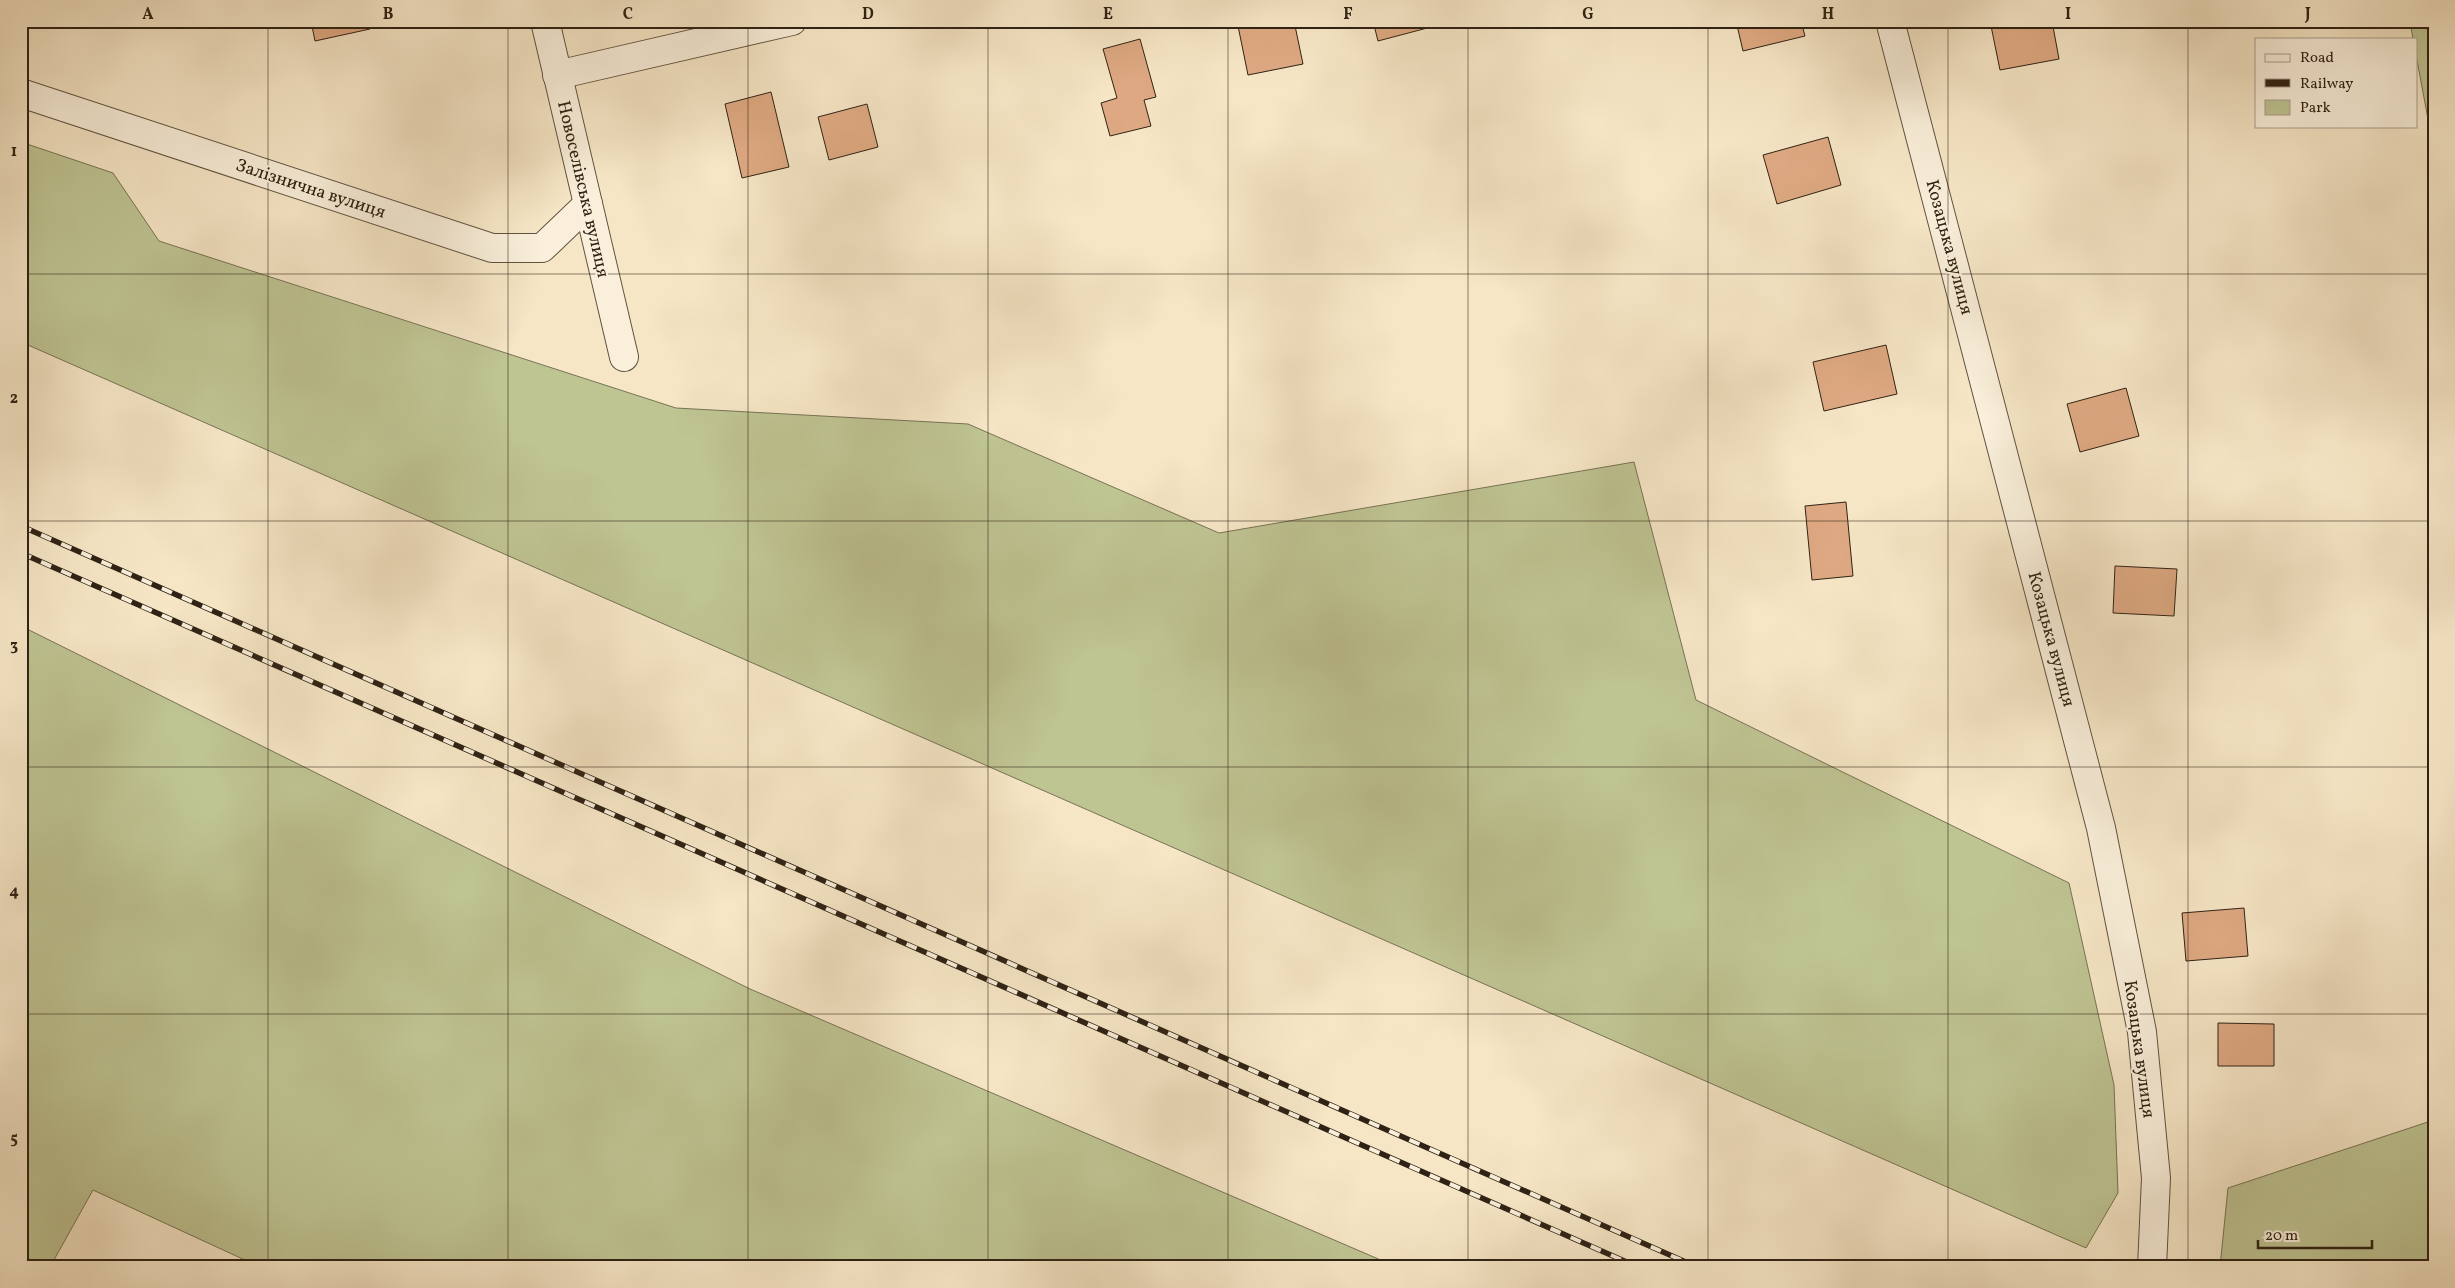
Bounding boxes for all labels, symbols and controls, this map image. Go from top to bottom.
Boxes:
text: A [142,4,154,26]
text: B [383,4,394,26]
text: C [623,4,633,26]
text: D [862,4,874,26]
text: E [1103,4,1113,26]
text: F [1343,4,1353,26]
text: G [1582,4,1594,26]
text: H [1822,4,1834,26]
text: I [2065,4,2071,26]
text: J [2304,4,2311,26]
legend [2255,38,2418,128]
text: Road [2300,48,2334,69]
text: Railway [2300,74,2353,95]
text: Park [2300,98,2331,119]
street label: Новоселівська вулиця [550,99,615,280]
text: 1 [11,141,17,163]
street label: Залізнична вулиця [232,153,389,225]
street label: Козацька вулиця [1919,177,1979,318]
text: 2 [10,388,18,410]
street label: Козацька вулиця [2021,569,2081,710]
text: 3 [10,635,18,657]
text: 4 [9,881,19,903]
street label: Козацька вулиця [2116,979,2161,1120]
text: 5 [10,1128,18,1150]
scale bar [2258,1218,2371,1250]
text: 20 m [2265,1226,2298,1247]

